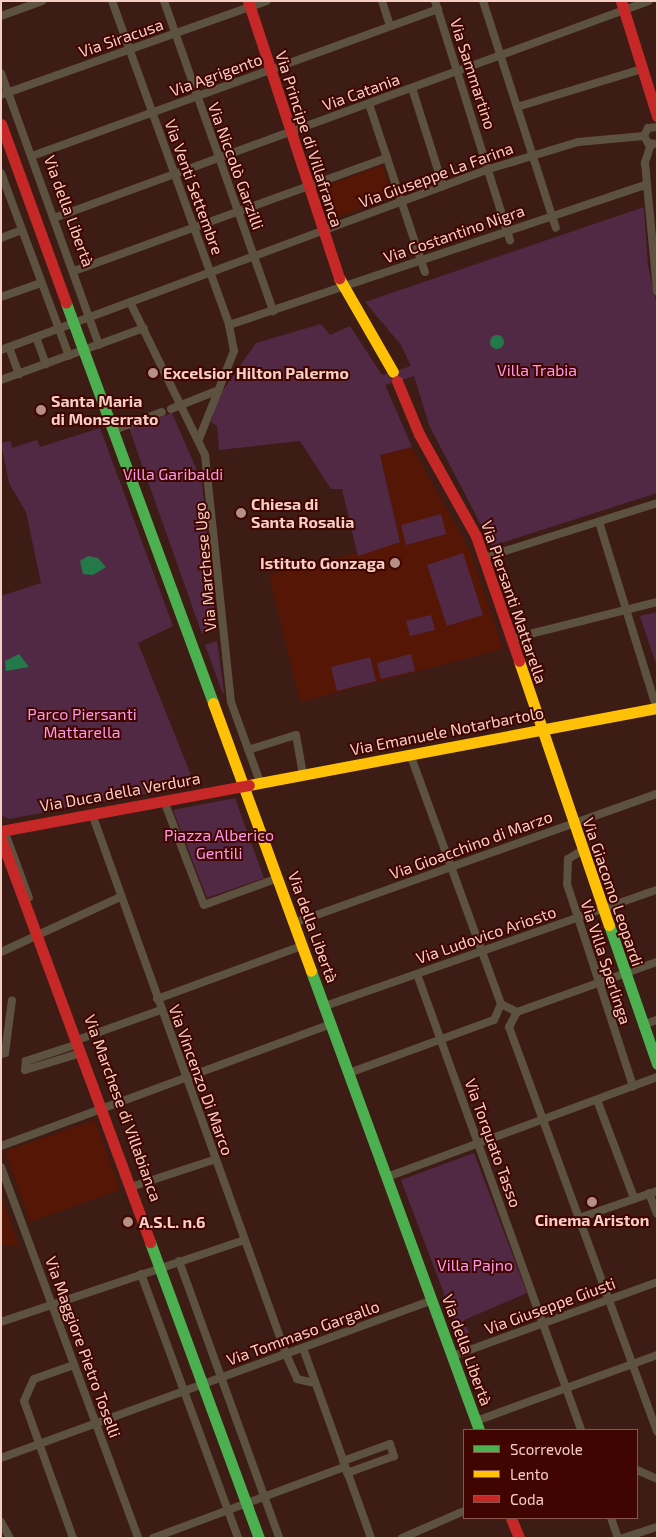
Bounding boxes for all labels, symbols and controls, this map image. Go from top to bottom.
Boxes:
street label: Via Siracusa [76,15,166,61]
street label: Via Sammartino [446,16,500,132]
street label: Via Principe di Villafranca [271,48,347,230]
street label: Via Agrigento [167,49,265,101]
street label: Via Catania [320,69,402,115]
street label: Via Niccolò Garzilli [204,100,268,232]
street label: Via Venti Settembre [161,117,227,257]
street label: Via Giuseppe La Farina [356,138,516,212]
street label: Via della Libertà [40,153,98,269]
street label: Via Costantino Nigra [381,201,527,267]
park label: Villa Trabia [497,360,577,380]
place label: Excelsior Hilton Palermo [163,363,349,383]
marker: Excelsior Hilton Palermo [147,367,159,379]
place label: Santa Maria di Monserrato [51,391,158,429]
marker: Santa Maria di Monserrato [35,404,47,416]
park label: Villa Garibaldi [123,464,223,484]
place label: Chiesa di Santa Rosalia [251,494,354,532]
street label: Via Marchese Ugo [190,502,220,632]
marker: Chiesa di Santa Rosalia [235,507,247,519]
street label: Via Piersanti Mattarella [477,518,551,686]
place label: Istituto Gonzaga [260,553,385,573]
marker: Istituto Gonzaga [389,557,401,569]
street label: Via Emanuele Notarbartolo [349,703,545,759]
park label: Parco Piersanti Mattarella [27,704,137,742]
street label: Via Duca della Verdura [38,768,202,816]
street label: Via Gioacchino di Marzo [387,807,555,883]
street label: Via Giacomo Leopardi [579,815,647,969]
park label: Piazza Alberico Gentili [164,825,274,863]
street label: Via della Libertà [284,869,342,985]
street label: Via Villa Sperlinga [577,897,635,1027]
street label: Via Ludovico Ariosto [413,902,559,968]
street label: Via Vincenzo Di Marco [165,1002,237,1158]
street label: Via Marchese di Villabianca [80,1012,166,1204]
street label: Via Torquato Tasso [461,1076,525,1210]
marker: Cinema Ariston [586,1196,598,1208]
place label: Cinema Ariston [535,1210,649,1230]
place label: A.S.L. n.6 [139,1212,206,1232]
marker: A.S.L. n.6 [121,1215,135,1229]
street label: Via Maggiore Pietro Toselli [41,1254,125,1440]
park label: Villa Pajno [437,1255,513,1275]
street label: Via Giuseppe Giusti [482,1273,618,1339]
street label: Via della Libertà [438,1292,496,1408]
street label: Via Tommaso Gargallo [224,1296,382,1370]
legend [463,1429,638,1519]
text: Scorrevole [510,1440,583,1458]
text: Lento [510,1465,549,1483]
text: Coda [510,1490,544,1508]

